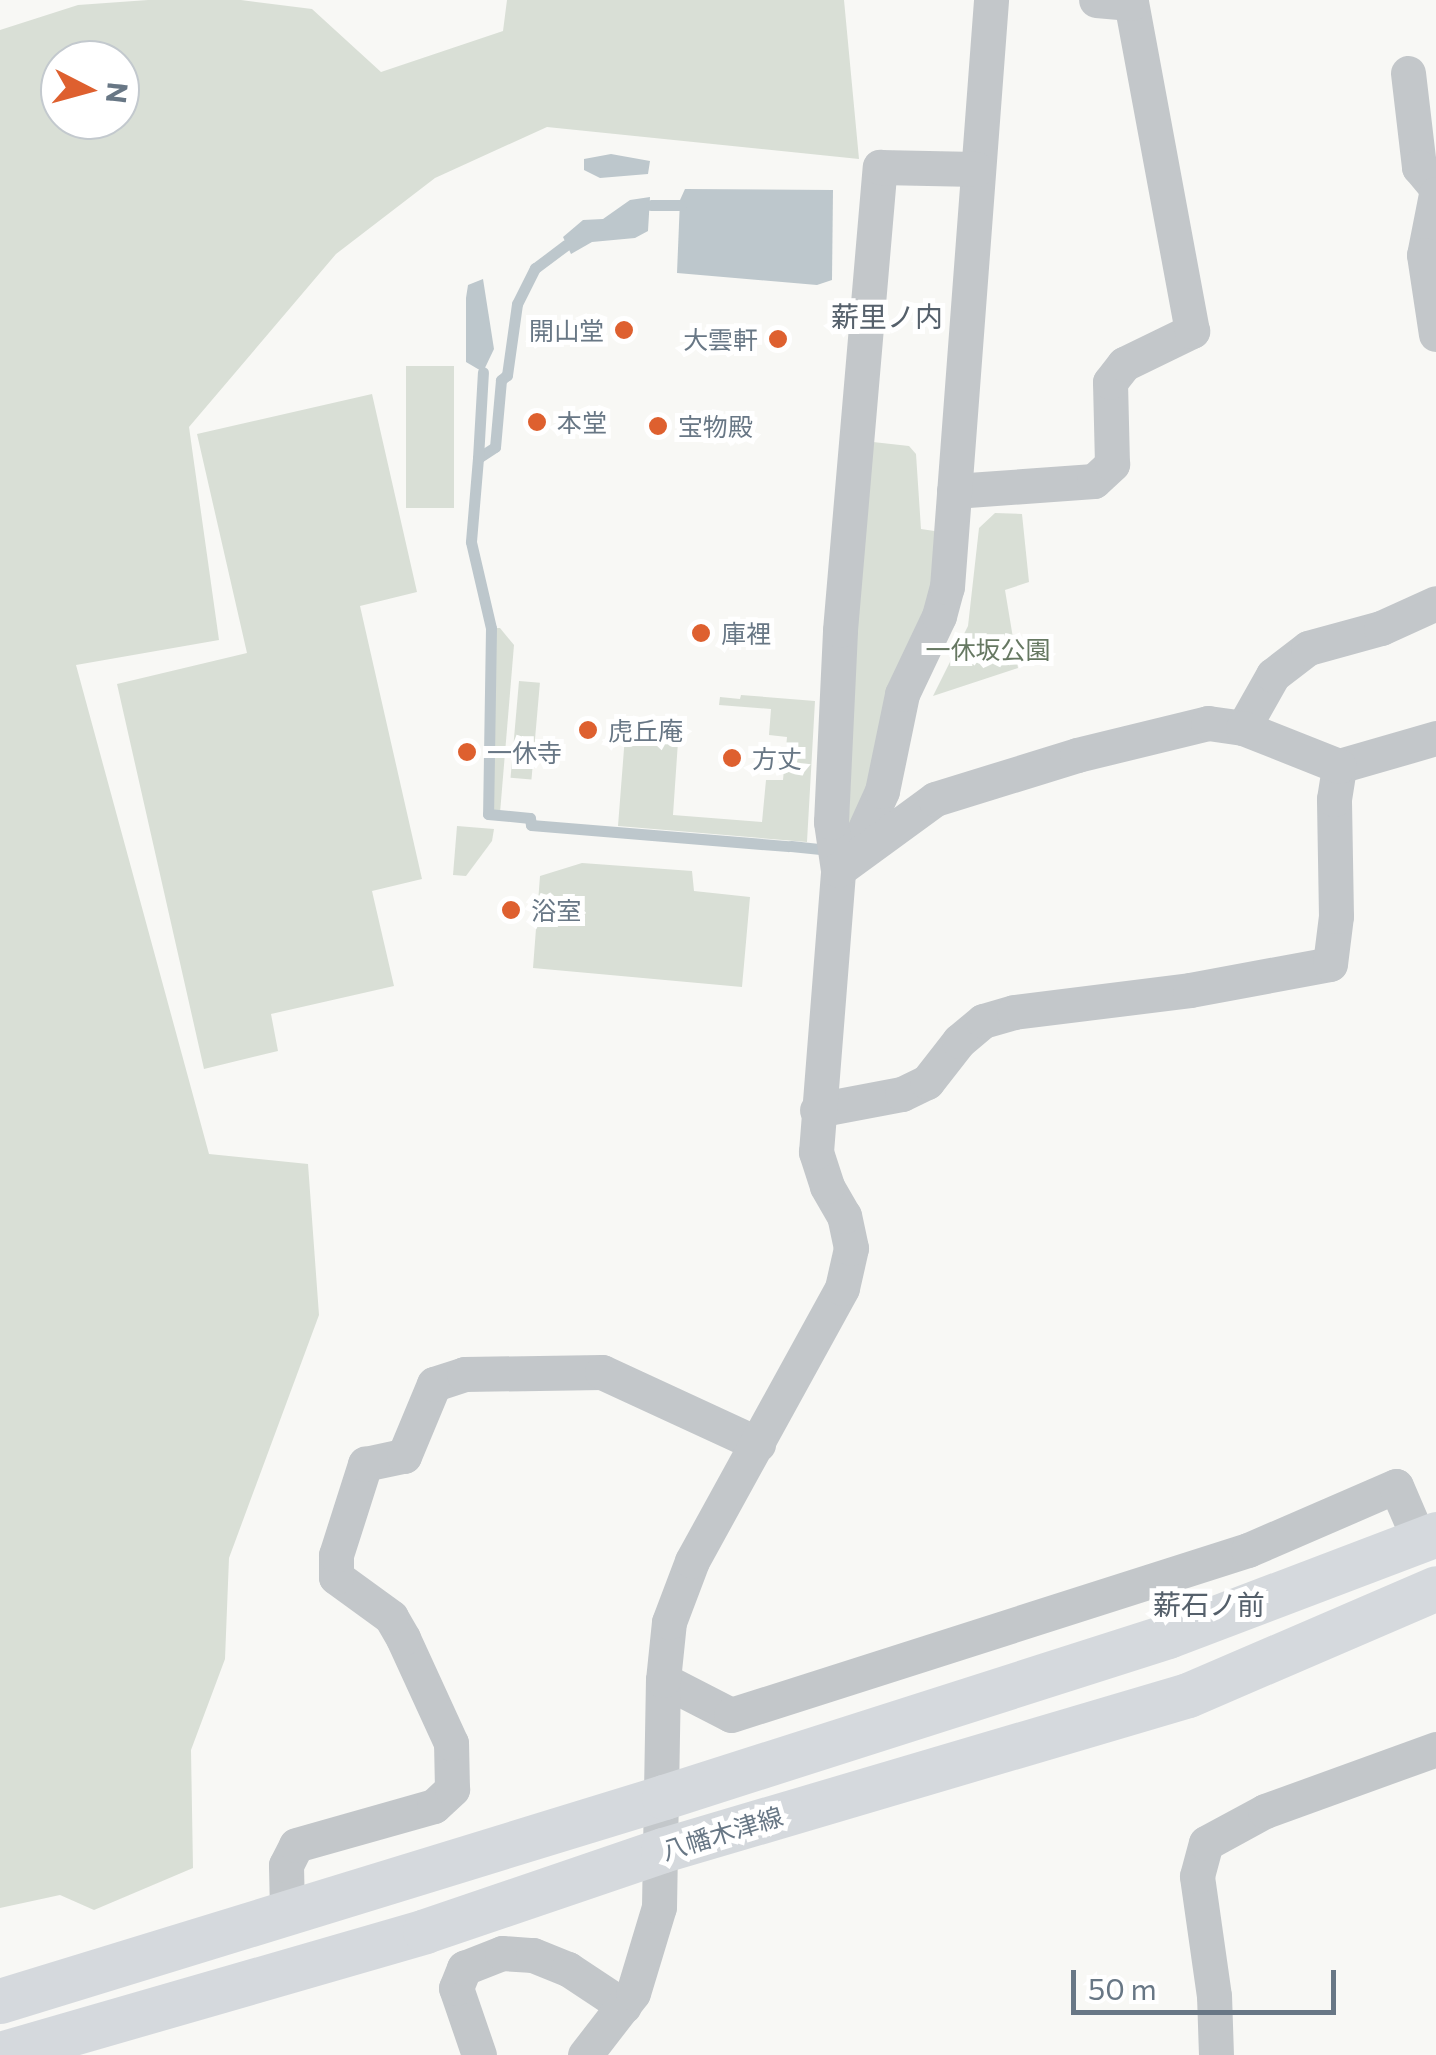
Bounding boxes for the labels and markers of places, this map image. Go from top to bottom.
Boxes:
place label: 開山堂 [529,315,604,345]
marker: 開山堂 [613,319,635,341]
place label: 大雲軒 [683,324,758,354]
marker: 大雲軒 [767,328,789,350]
place label: 本堂 [557,407,607,437]
marker: 本堂 [526,411,548,433]
place label: 宝物殿 [678,411,753,441]
marker: 宝物殿 [647,415,669,437]
place label: 庫裡 [721,618,771,648]
marker: 庫裡 [690,622,712,644]
place label: 虎丘庵 [608,715,683,745]
marker: 虎丘庵 [577,719,599,741]
place label: 一休寺 [487,737,562,767]
marker: 一休寺 [456,741,478,763]
place label: 方丈 [752,743,802,773]
marker: 方丈 [721,747,743,769]
place label: 浴室 [531,895,581,925]
marker: 浴室 [500,899,522,921]

